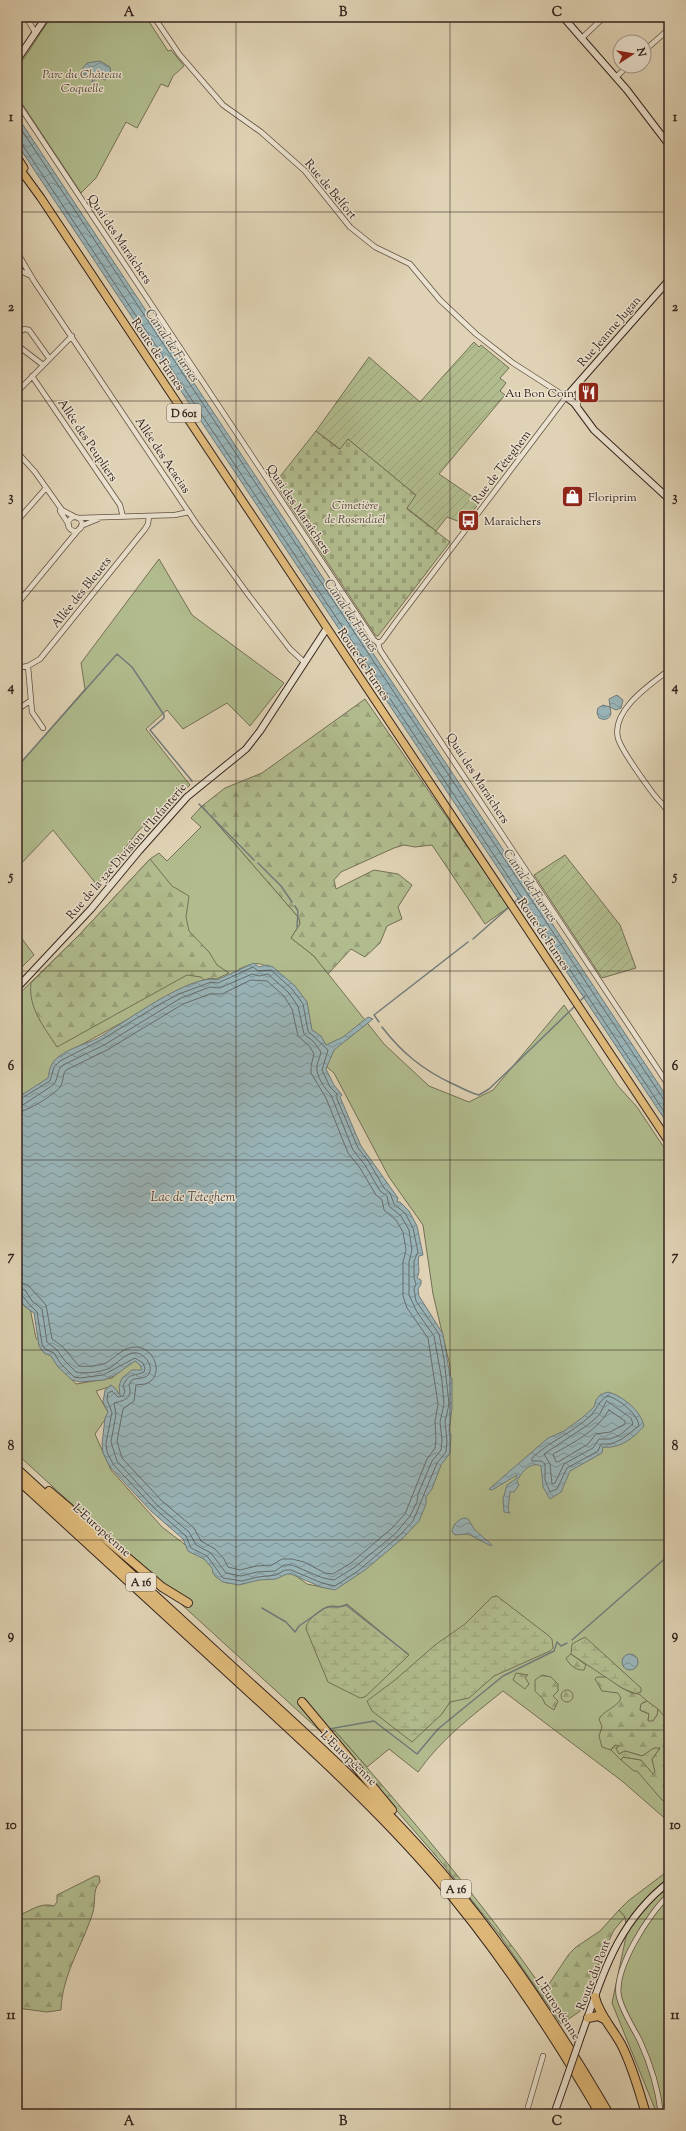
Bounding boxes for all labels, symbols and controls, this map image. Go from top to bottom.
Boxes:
text: A [124,4,135,22]
text: B [339,4,348,22]
text: C [552,4,562,22]
north arrow [612,34,652,74]
text: N [632,45,650,58]
park label: Parc du Château Coquelle [42,66,122,98]
text: 1 [9,109,14,127]
text: 1 [673,109,678,127]
street label: Rue de Belfort [300,156,361,224]
street label: Quai des Maraîchers [82,191,156,288]
street label: Rue Jeanne Jugan [574,292,646,371]
text: 2 [8,299,15,317]
text: 2 [672,299,679,317]
water label: Canal de Furnes [140,306,203,387]
street label: Route de Furnes [126,315,188,395]
restaurant icon: Au Bon Coin [576,380,602,406]
place label: Au Bon Coin [505,385,574,403]
street label: Allée des Peupliers [53,396,122,486]
road number: D 601 [167,404,201,422]
street label: Allée des Acacias [130,414,195,498]
street label: Rue de Téteghem [468,427,536,509]
street label: Quai des Maraîchers [261,461,335,558]
shop icon: Floriprim [559,484,585,510]
text: 3 [8,489,14,507]
place label: Floriprim [588,489,637,507]
text: 3 [672,489,678,507]
park label: Cimetière de Rosendaël [325,497,386,529]
bus stop icon: Maraîchers [455,508,481,534]
place label: Maraîchers [484,513,541,531]
street label: Allée des Bleuets [47,553,116,632]
water label: Canal de Furnes [319,576,382,657]
street label: Route de Furnes [332,625,394,705]
text: 4 [7,679,15,697]
text: 4 [671,679,679,697]
street label: Quai des Maraîchers [441,730,513,828]
street label: Rue de la 32e Division d'Infanterie [62,779,191,924]
water label: Canal de Furnes [498,846,561,927]
text: 5 [8,868,14,886]
text: 5 [672,868,678,886]
street label: Route de Furnes [512,895,574,975]
text: 6 [8,1058,15,1076]
text: 6 [672,1058,679,1076]
water label: Lac de Téteghem [151,1189,236,1207]
text: 7 [8,1248,15,1266]
text: 7 [672,1248,679,1266]
text: 8 [8,1438,15,1456]
text: 8 [672,1438,679,1456]
street label: L'Européenne [68,1500,135,1562]
road number: A 16 [126,1573,156,1591]
text: 9 [8,1627,15,1645]
text: 9 [672,1627,679,1645]
street label: L'Européenne [316,1727,381,1791]
text: 10 [5,1817,17,1835]
text: 10 [669,1817,681,1835]
road number: A 16 [441,1880,471,1898]
street label: Route du Pont [572,1938,616,2013]
street label: L'Européenne [530,1973,585,2044]
text: 11 [7,2007,16,2025]
text: 11 [671,2007,680,2025]
text: A [124,2113,135,2131]
text: B [339,2113,348,2131]
text: C [552,2113,562,2131]

